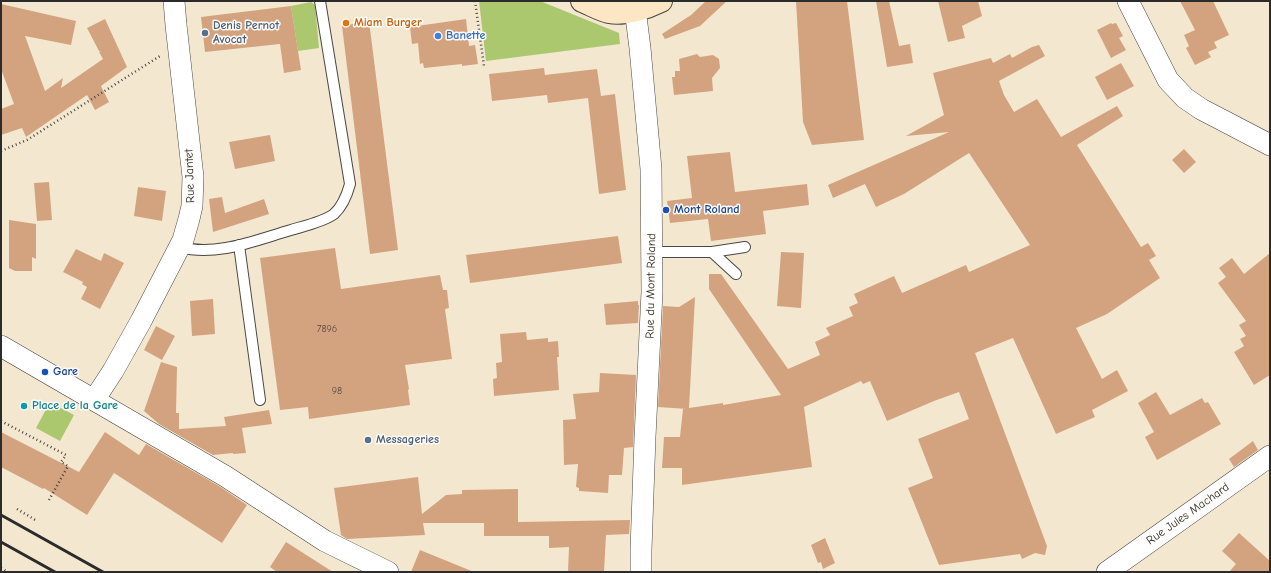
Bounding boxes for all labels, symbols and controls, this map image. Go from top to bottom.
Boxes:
place label: Miam Burger [354,16,422,30]
marker: Miam Burger [341,18,351,28]
place label: Denis Pernot Avocat [213,19,279,47]
marker: Denis Pernot Avocat [200,28,210,38]
place label: Banette [446,29,485,43]
marker: Banette [433,31,443,41]
street label: Rue Jantet [182,149,198,203]
place label: Mont Roland [674,203,740,217]
marker: Mont Roland [661,205,671,215]
street label: Rue du Mont Roland [643,233,659,339]
house number: 7896 [317,323,337,335]
place label: Gare [53,365,78,379]
marker: Gare [40,367,50,377]
house number: 98 [332,385,342,397]
place label: Place de la Gare [32,399,118,413]
marker: Place de la Gare [19,401,29,411]
place label: Messageries [376,433,439,447]
marker: Messageries [363,435,373,445]
street label: Rue Jules Machard [1144,480,1232,548]

